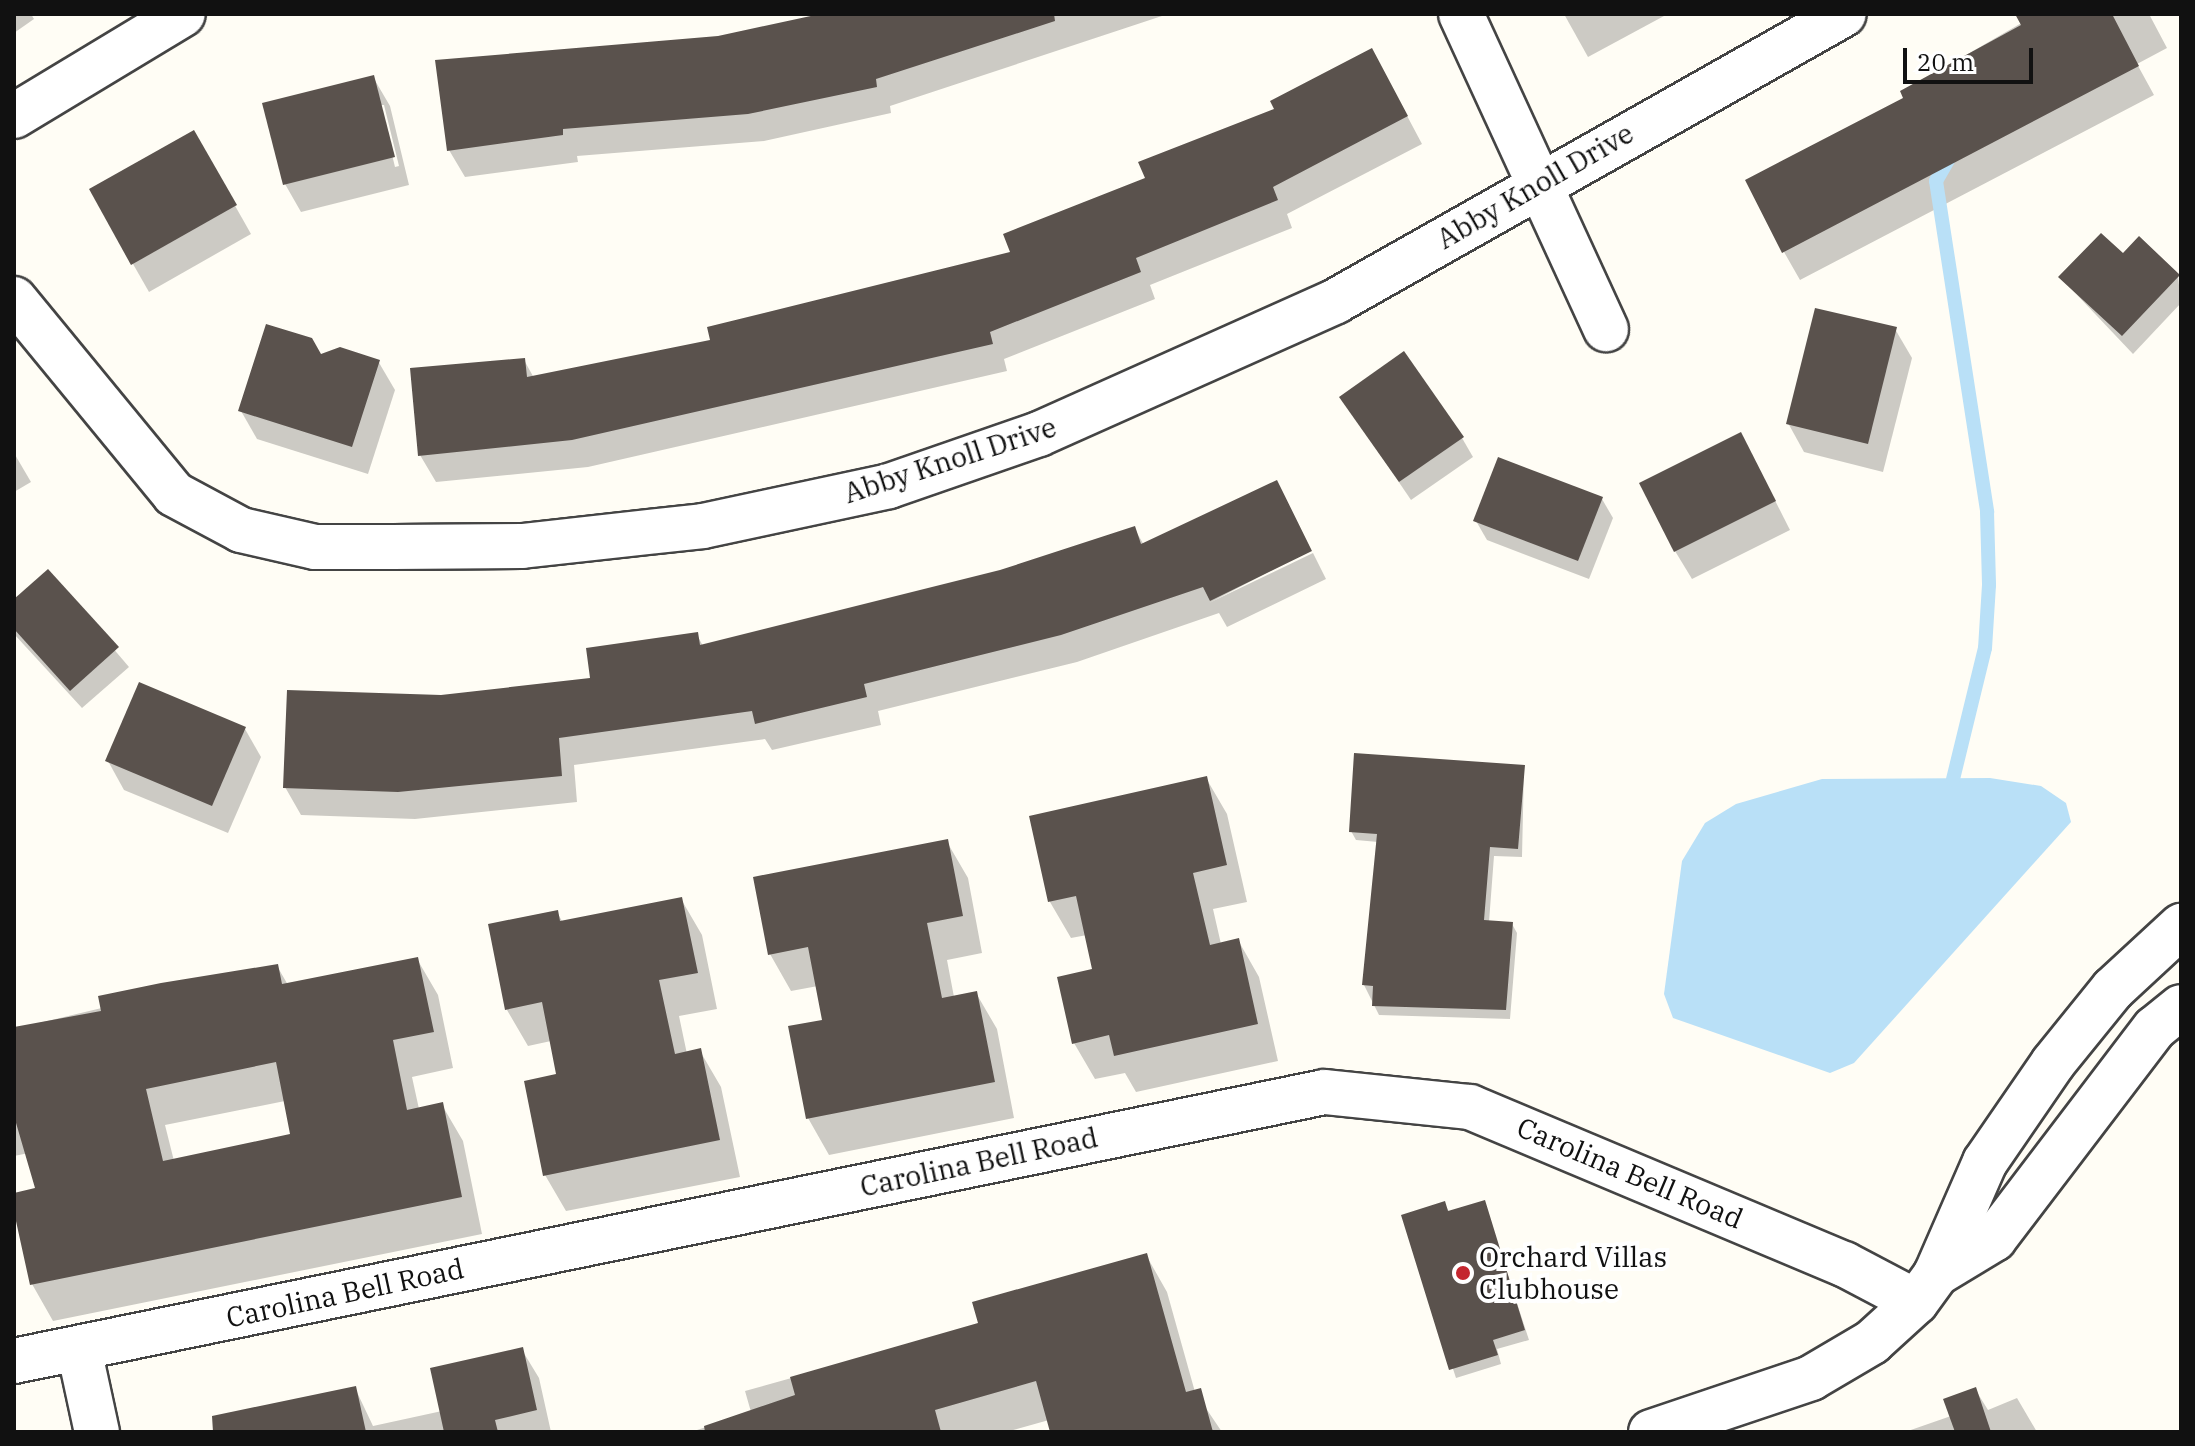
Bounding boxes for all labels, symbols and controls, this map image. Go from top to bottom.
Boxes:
scale bar [1907,32,2037,82]
text: 20 m [1917,46,1974,78]
street label: Abby Knoll Drive [1431,116,1639,256]
street label: Abby Knoll Drive [840,410,1060,510]
street label: Carolina Bell Road [1512,1110,1748,1236]
street label: Carolina Bell Road [857,1120,1101,1204]
place label: Orchard Villas Clubhouse [1479,1240,1667,1306]
street label: Carolina Bell Road [223,1251,467,1335]
marker: Orchard Villas Clubhouse [1454,1264,1472,1282]

